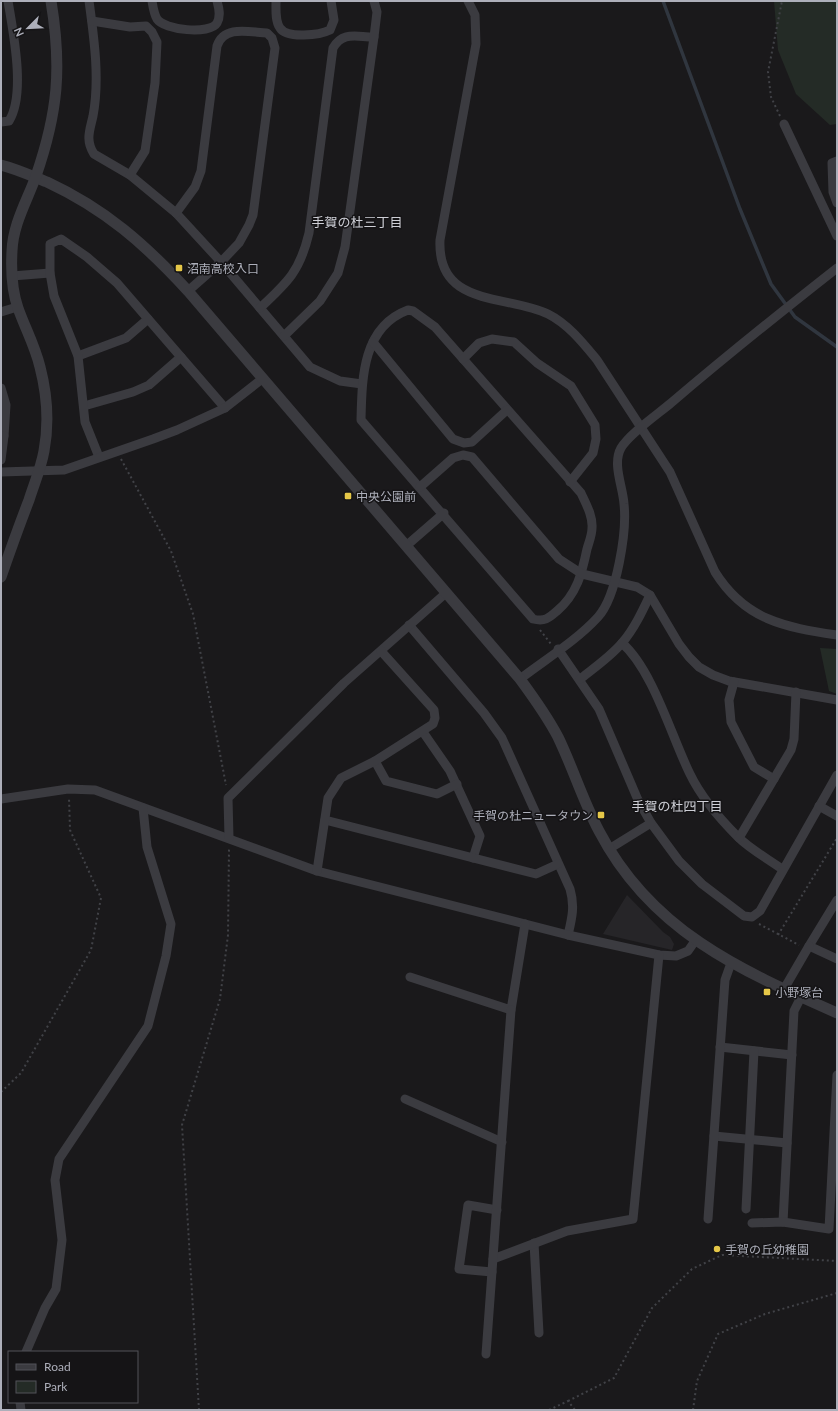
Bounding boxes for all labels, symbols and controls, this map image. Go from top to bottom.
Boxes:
north arrow [8,8,48,48]
text: N [11,26,26,39]
district label: 手賀の杜三丁目 [311,214,403,230]
place label: 沼南高校入口 [187,261,259,276]
marker: 沼南高校入口 [174,263,184,273]
place label: 中央公園前 [356,489,416,504]
marker: 中央公園前 [343,491,353,501]
district label: 手賀の杜四丁目 [631,798,723,814]
place label: 手賀の杜ニュータウン [473,808,593,823]
marker: 手賀の杜ニュータウン [596,810,606,820]
place label: 小野塚台 [775,985,823,1000]
marker: 小野塚台 [762,987,772,997]
place label: 手賀の丘幼稚園 [725,1242,809,1257]
marker: 手賀の丘幼稚園 [712,1244,722,1254]
legend [8,1351,138,1403]
text: Road [44,1359,71,1374]
text: Park [44,1379,68,1394]

